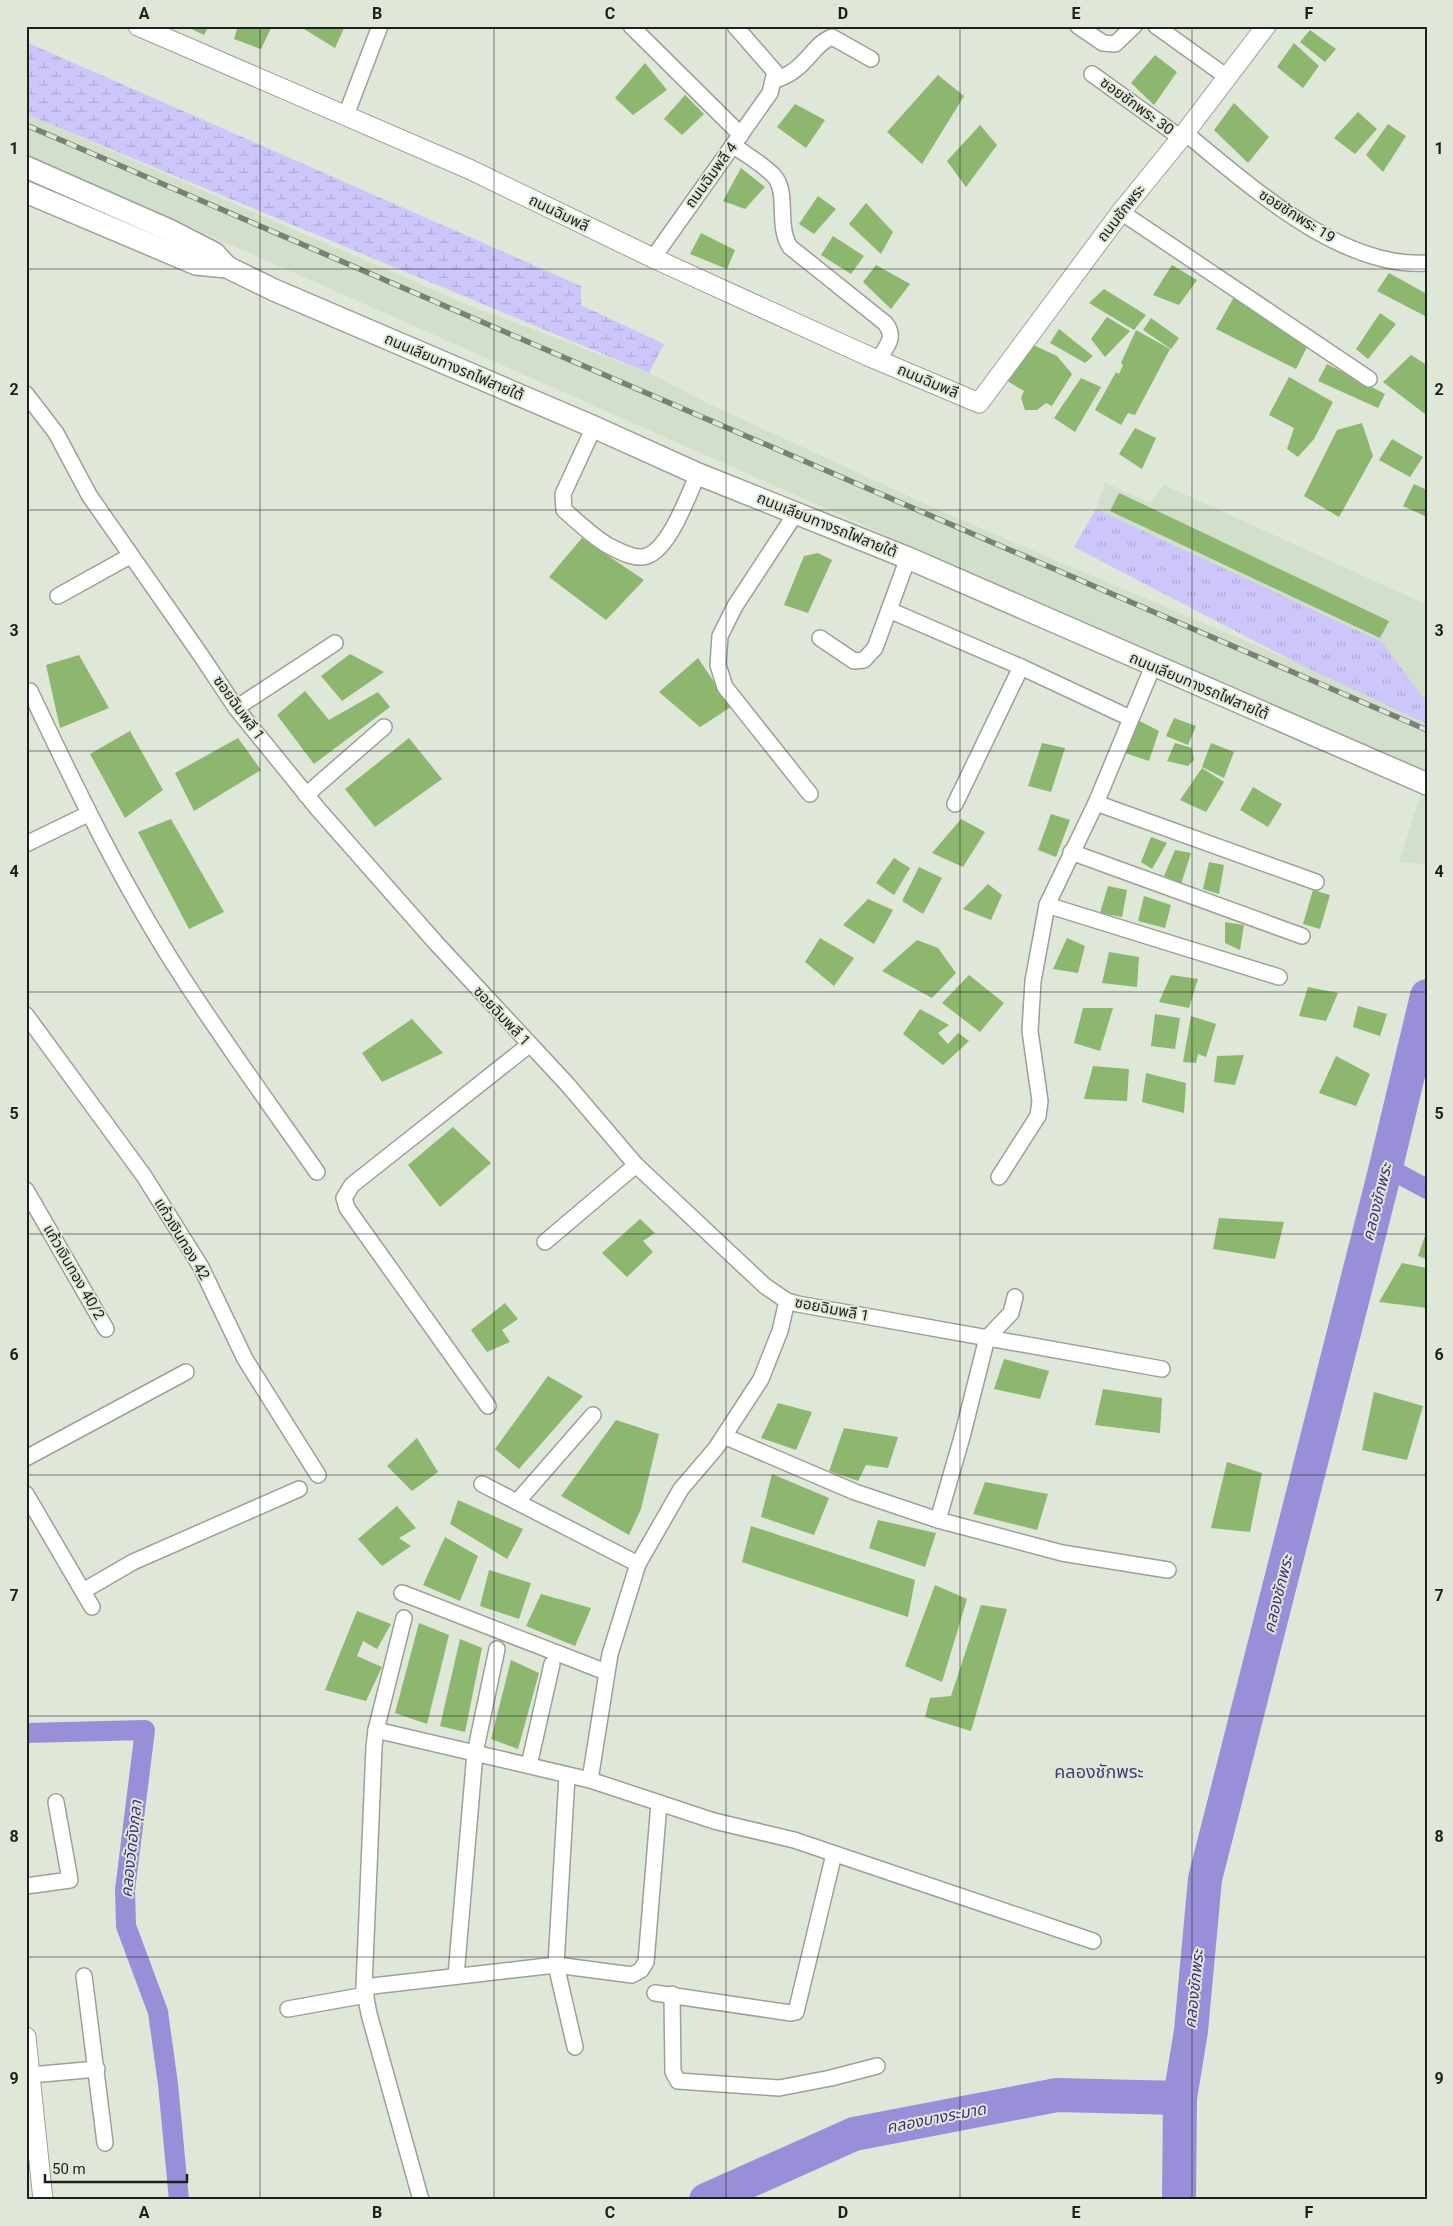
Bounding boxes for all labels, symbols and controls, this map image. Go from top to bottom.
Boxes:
text: A [139,4,150,23]
text: B [372,4,382,23]
text: C [605,4,615,23]
text: D [838,4,848,23]
text: E [1072,4,1081,23]
text: F [1305,4,1314,23]
street label: ซอยชักพระ 30 [1097,73,1177,139]
street label: ถนนฉิมพลี 4 [681,138,741,211]
text: 1 [9,139,19,158]
text: 1 [1434,139,1444,158]
street label: ถนนชักพระ [1093,181,1149,245]
street label: ซอยชักพระ 19 [1256,185,1338,247]
street label: ถนนฉิมพลี [526,191,592,235]
street label: ถนนเลียบทางรถไฟสายใต้ [382,329,526,405]
street label: ถนนฉิมพลี [895,360,961,402]
text: 2 [9,380,19,399]
text: 2 [1434,380,1444,399]
street label: ถนนเลียบทางรถไฟสายใต้ [754,489,900,561]
text: 3 [9,621,19,640]
text: 3 [1434,621,1444,640]
street label: ถนนเลียบทางรถไฟสายใต้ [1127,648,1271,724]
street label: ซอยฉิมพลี 1 [210,672,268,744]
text: 4 [9,862,19,881]
text: 4 [1434,862,1444,881]
street label: ซอยฉิมพลี 1 [470,982,534,1050]
text: 5 [9,1104,19,1123]
text: 5 [1434,1104,1444,1123]
water label: คลองชักพระ [1358,1160,1396,1243]
street label: แก้วเงินทอง 42 [151,1195,213,1283]
street label: แก้วเงินทอง 40/2 [39,1221,109,1323]
street label: ซอยฉิมพลี 1 [793,1293,871,1325]
text: 6 [9,1345,19,1364]
text: 6 [1434,1345,1444,1364]
water label: คลองชักพระ [1259,1552,1297,1635]
text: 7 [9,1586,19,1605]
text: 7 [1434,1586,1444,1605]
district label: คลองชักพระ [1054,1761,1144,1782]
water label: คลองวัดอังกุลา [116,1798,147,1899]
text: 8 [9,1827,19,1846]
text: 8 [1434,1827,1444,1846]
water label: คลองชักพระ [1180,1947,1208,2030]
text: 9 [9,2069,19,2088]
text: 9 [1434,2069,1444,2088]
water label: คลองบางระมาด [885,2099,988,2137]
scale bar [45,2151,188,2183]
text: 50 m [52,2160,86,2178]
text: A [139,2203,150,2222]
text: B [372,2203,382,2222]
text: C [605,2203,615,2222]
text: D [838,2203,848,2222]
text: E [1072,2203,1081,2222]
text: F [1305,2203,1314,2222]

